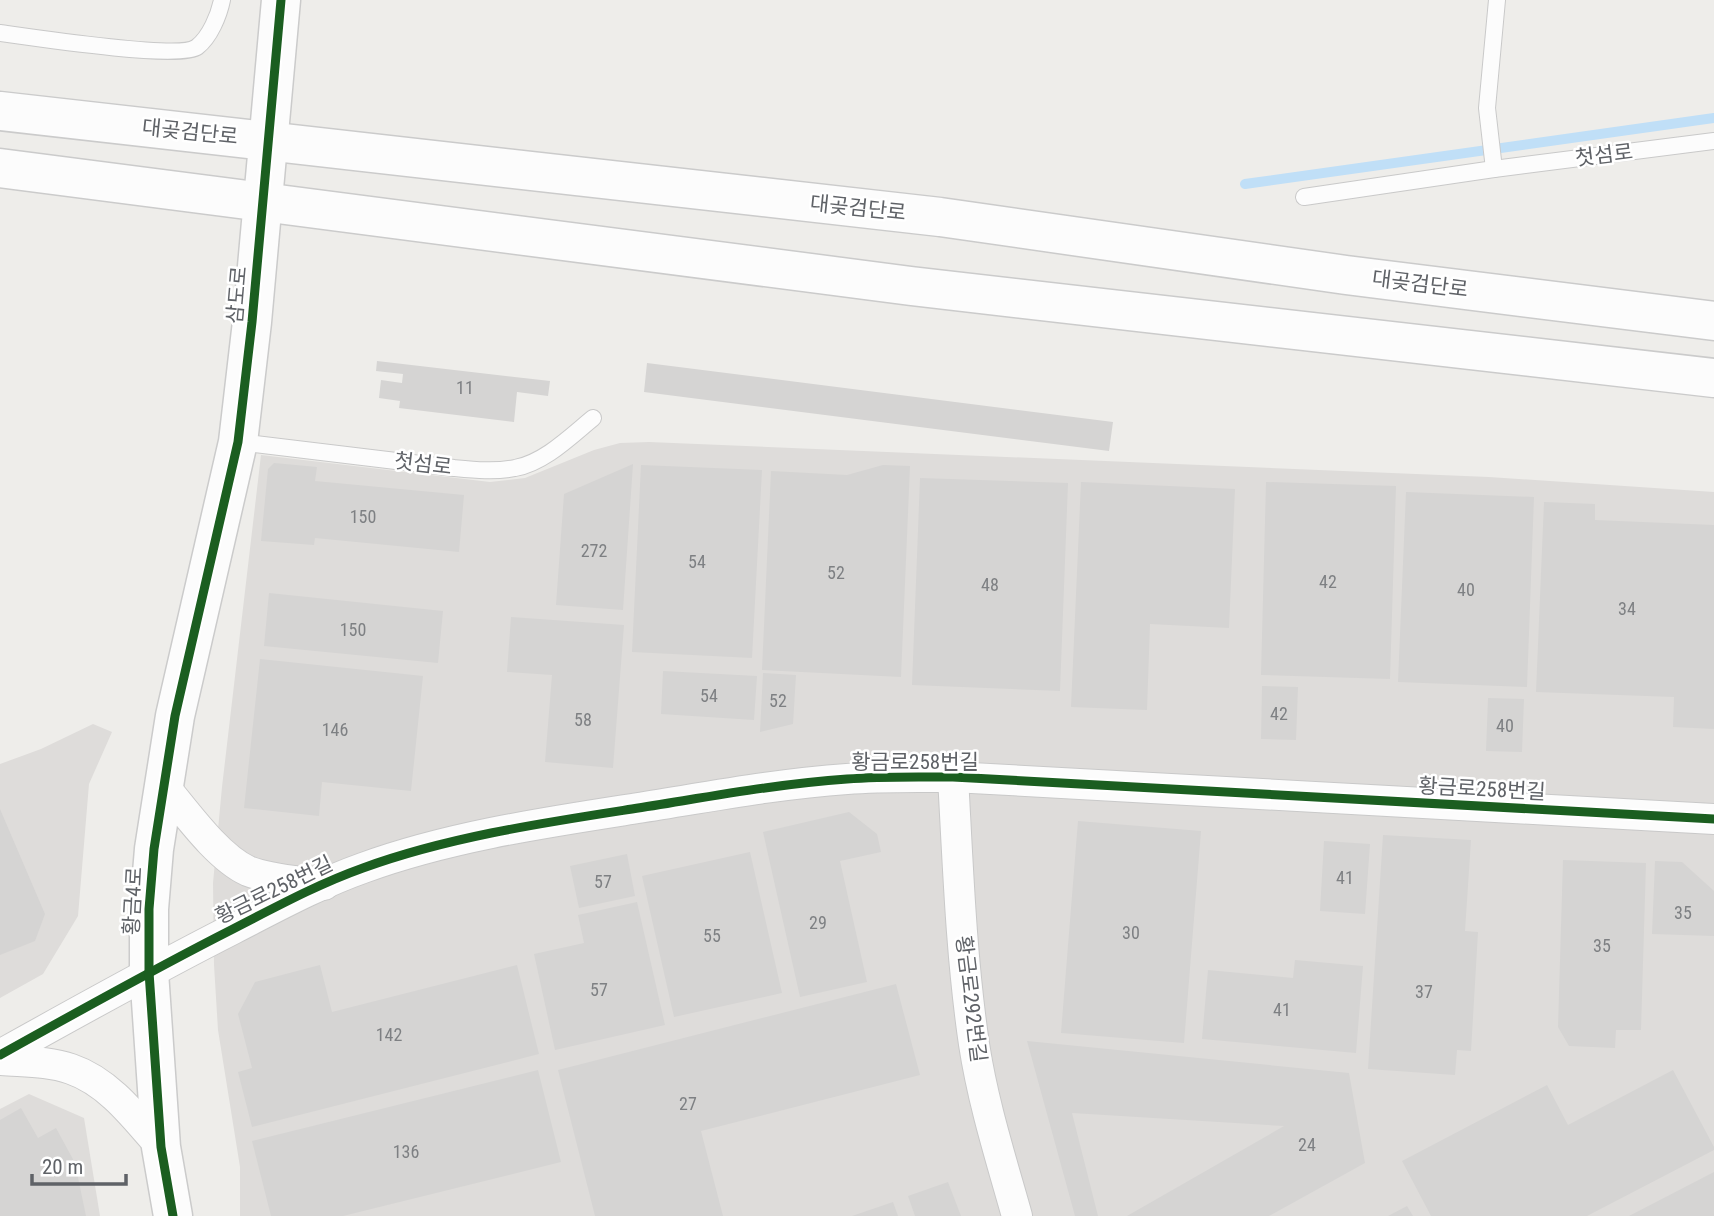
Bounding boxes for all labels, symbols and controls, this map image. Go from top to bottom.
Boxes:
street label: 대곶검단로 [141,115,239,149]
street label: 첫섬로 [1574,140,1634,170]
street label: 대곶검단로 [809,191,907,225]
street label: 삼도로 [223,265,251,325]
street label: 대곶검단로 [1371,266,1469,302]
house number: 11 [456,377,474,398]
street label: 첫섬로 [393,449,453,479]
house number: 150 [350,506,376,527]
house number: 272 [581,540,607,561]
house number: 54 [688,551,706,572]
house number: 52 [827,562,845,583]
house number: 42 [1319,571,1337,592]
house number: 48 [981,574,999,595]
house number: 40 [1457,579,1475,600]
house number: 34 [1618,598,1636,619]
house number: 150 [340,619,366,640]
house number: 54 [700,685,718,706]
house number: 52 [769,690,787,711]
house number: 42 [1270,703,1288,724]
house number: 58 [574,709,592,730]
house number: 40 [1496,715,1514,736]
house number: 146 [322,719,348,740]
street label: 황금로258번길 [851,750,979,774]
street label: 황금로258번길 [1418,774,1546,804]
street label: 황금로258번길 [211,851,337,929]
street label: 황금4로 [119,866,147,936]
house number: 41 [1336,867,1354,888]
house number: 57 [594,871,612,892]
house number: 35 [1674,902,1692,923]
house number: 29 [809,912,827,933]
house number: 30 [1122,922,1140,943]
house number: 55 [703,925,721,946]
street label: 황금로292번길 [951,934,991,1064]
house number: 35 [1593,935,1611,956]
house number: 57 [590,979,608,1000]
house number: 37 [1415,981,1433,1002]
house number: 41 [1273,999,1291,1020]
house number: 142 [376,1024,402,1045]
house number: 27 [679,1093,697,1114]
house number: 24 [1298,1134,1316,1155]
house number: 136 [393,1141,419,1162]
scale bar [32,1142,126,1186]
text: 20 m [42,1155,83,1179]

